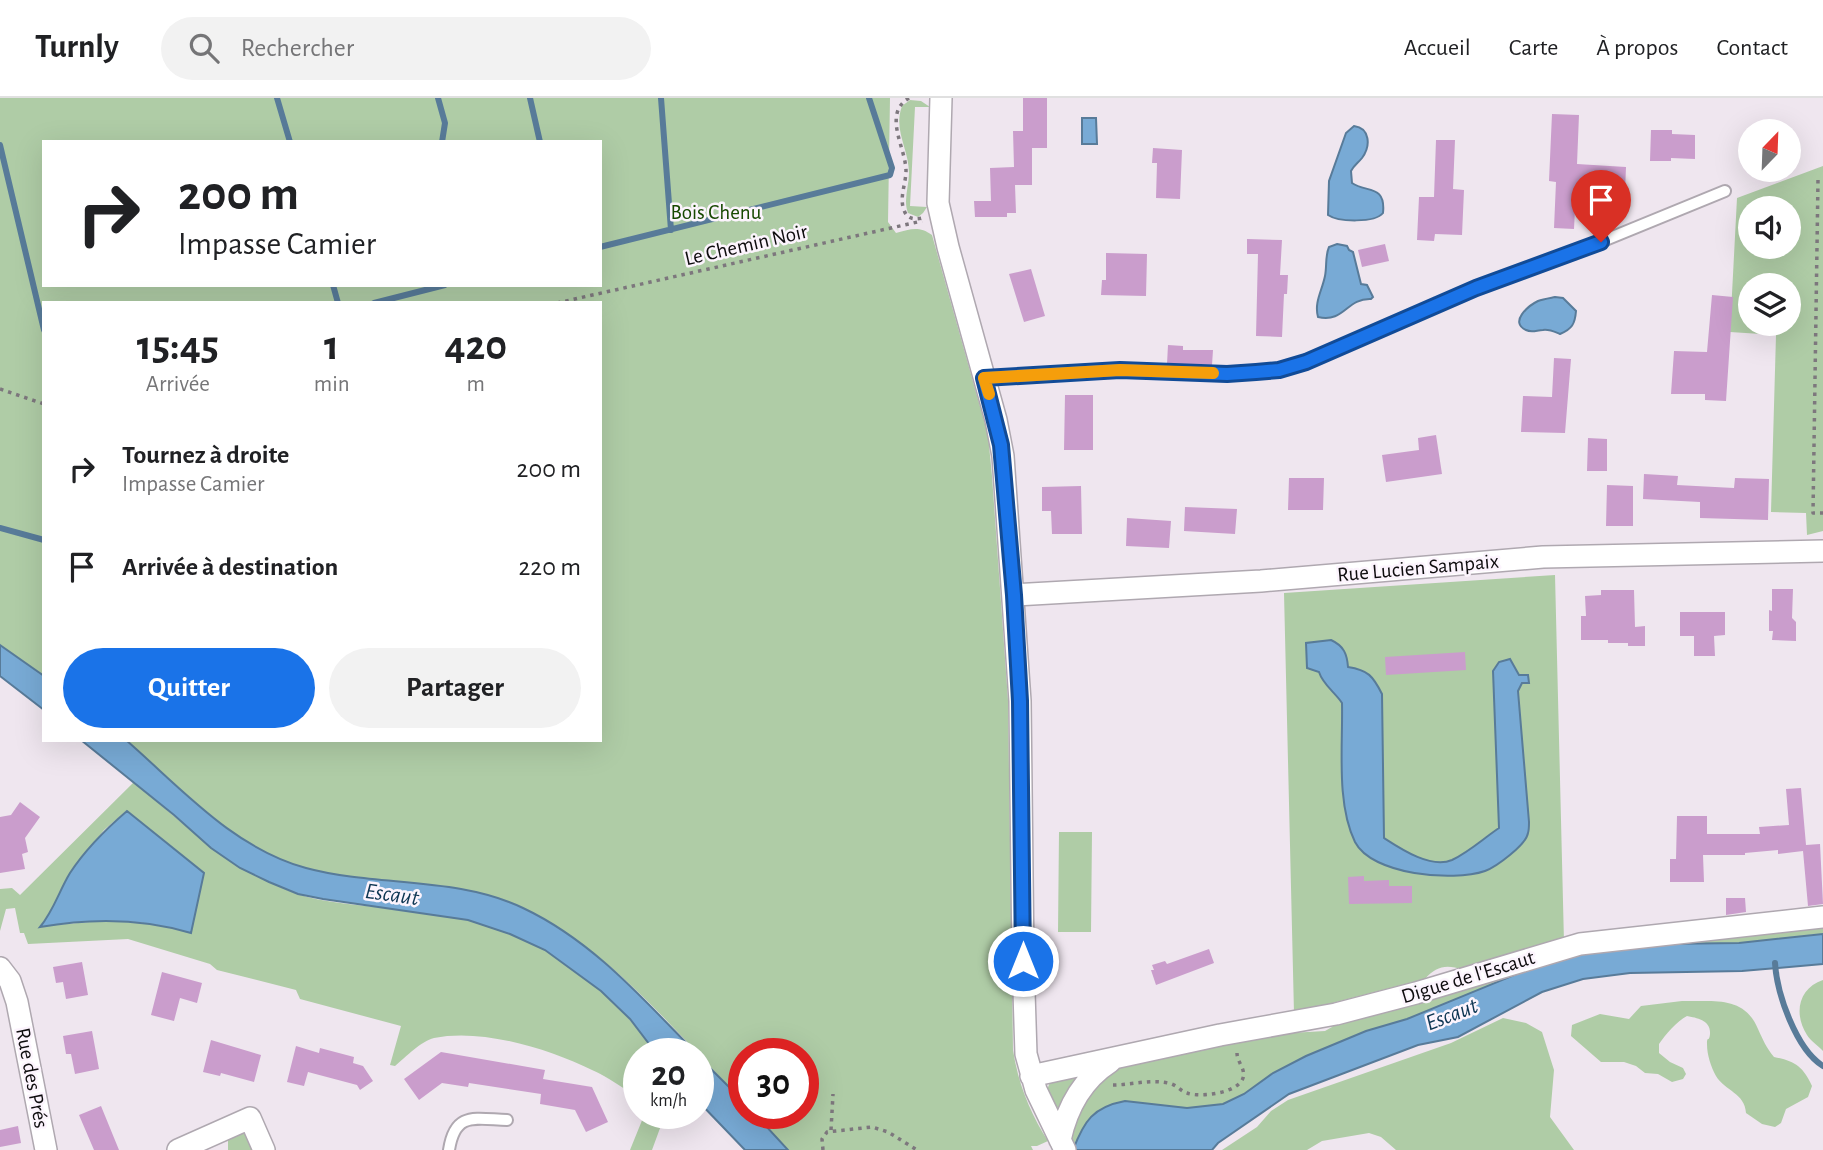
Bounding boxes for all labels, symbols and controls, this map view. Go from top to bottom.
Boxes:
search box [161,17,651,80]
icon: search [185,29,223,67]
text: Turnly [35,31,119,64]
text: Rechercher [241,35,354,61]
text: Accueil [1404,36,1471,60]
text: Carte [1509,36,1558,60]
text: À propos [1596,36,1678,60]
text: Contact [1716,36,1788,60]
north arrow [1738,119,1801,182]
map controls [1738,119,1801,336]
icon: right [63,168,154,259]
text: 200 m [178,170,299,219]
pin [1571,170,1631,242]
icon: arrive [1582,181,1620,219]
button: sound [1738,196,1801,259]
park label: Bois Chenu [671,202,762,223]
street label: Le Chemin Noir [683,221,810,269]
text: Impasse Camier [178,228,376,260]
button: layers [1738,273,1801,336]
text: 15:45 [137,325,219,367]
text: 1 [324,325,339,367]
text: 420 [444,325,507,367]
text: Arrivée [146,373,210,396]
text: min [314,373,350,396]
text: m [467,373,485,396]
text: Tournez à droite [122,442,289,468]
icon: right [63,450,101,488]
text: 200 m [517,456,581,482]
text: Impasse Camier [122,473,264,496]
icon: arrive [63,548,101,586]
street label: Rue Lucien Sampaix [1336,550,1500,586]
text: Arrivée à destination [122,554,338,580]
text: 220 m [519,554,581,580]
button: Quitter [63,648,315,728]
button: Partager [329,648,581,728]
water label: Escaut [364,880,421,910]
position arrow [986,924,1060,998]
street label: Digue de l'Escaut [1399,947,1537,1007]
water label: Escaut [1423,994,1482,1035]
street label: Rue des Prés [12,1026,52,1130]
speed limit sign: 30 [728,1038,819,1129]
text: 20 [651,1057,686,1092]
text: km/h [650,1092,687,1110]

